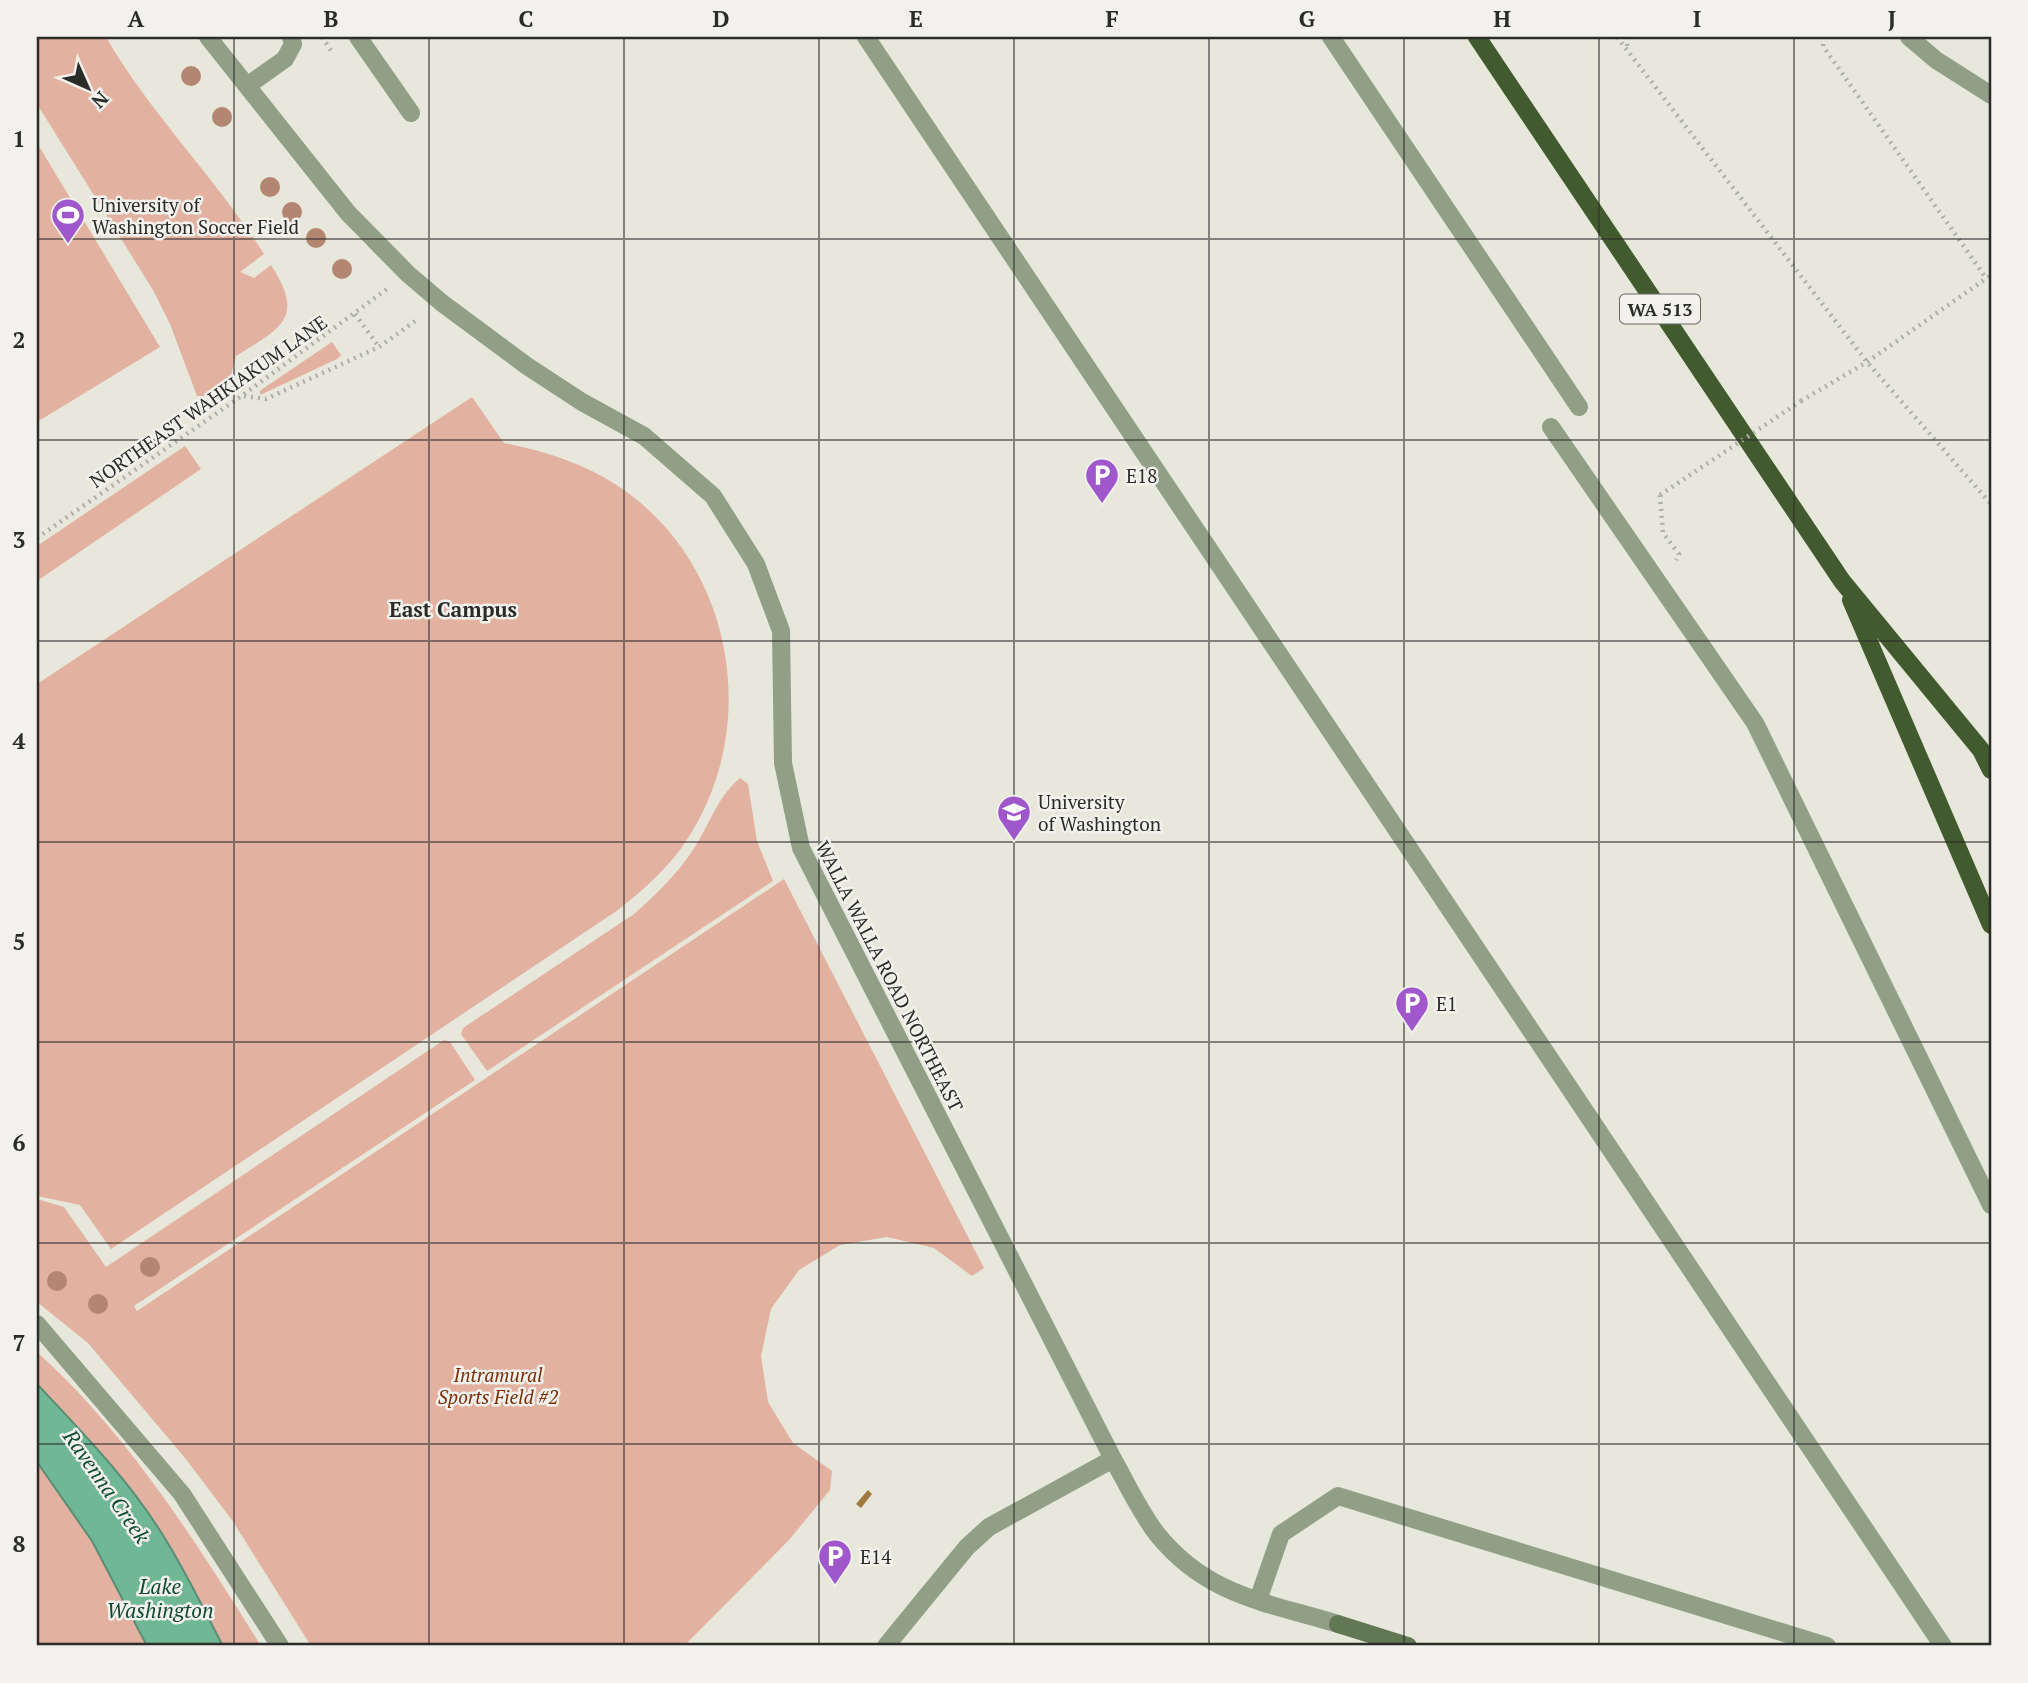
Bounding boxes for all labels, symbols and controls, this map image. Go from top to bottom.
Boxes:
text: A [128,3,145,34]
text: B [324,3,339,34]
text: C [519,3,534,34]
text: D [713,3,730,34]
text: E [909,3,923,34]
text: F [1105,3,1119,34]
text: G [1299,3,1316,34]
text: H [1493,3,1511,34]
text: I [1693,3,1701,34]
text: J [1888,3,1896,34]
north arrow [52,52,122,122]
text: N [86,86,114,115]
text: 1 [13,123,26,154]
place label: University of Washington Soccer Field [92,192,299,239]
sports icon: University of Washington Soccer Field [49,196,87,245]
road number: WA 513 [1620,295,1700,324]
street label: NORTHEAST WAHKIAKUM LANE [84,309,332,493]
text: 2 [13,324,26,355]
parking icon: E18 [1083,456,1121,505]
place label: E18 [1126,463,1157,488]
text: 3 [13,524,26,555]
district label: East Campus [389,595,517,623]
text: 4 [13,725,26,756]
place label: University of Washington [1038,789,1161,836]
school or university icon: University of Washington [995,793,1033,842]
street label: WALLA WALLA ROAD NORTHEAST [811,836,969,1116]
text: 5 [13,926,26,957]
parking icon: E1 [1393,984,1431,1033]
place label: E1 [1436,991,1457,1016]
text: 6 [13,1127,26,1158]
text: 7 [13,1327,26,1358]
park label: Intramural Sports Field #2 [438,1362,558,1409]
water label: Ravenna Creek [57,1423,157,1549]
text: 8 [13,1528,26,1559]
parking icon: E14 [816,1537,854,1586]
place label: E14 [860,1544,892,1569]
water label: Lake Washington [106,1572,214,1624]

